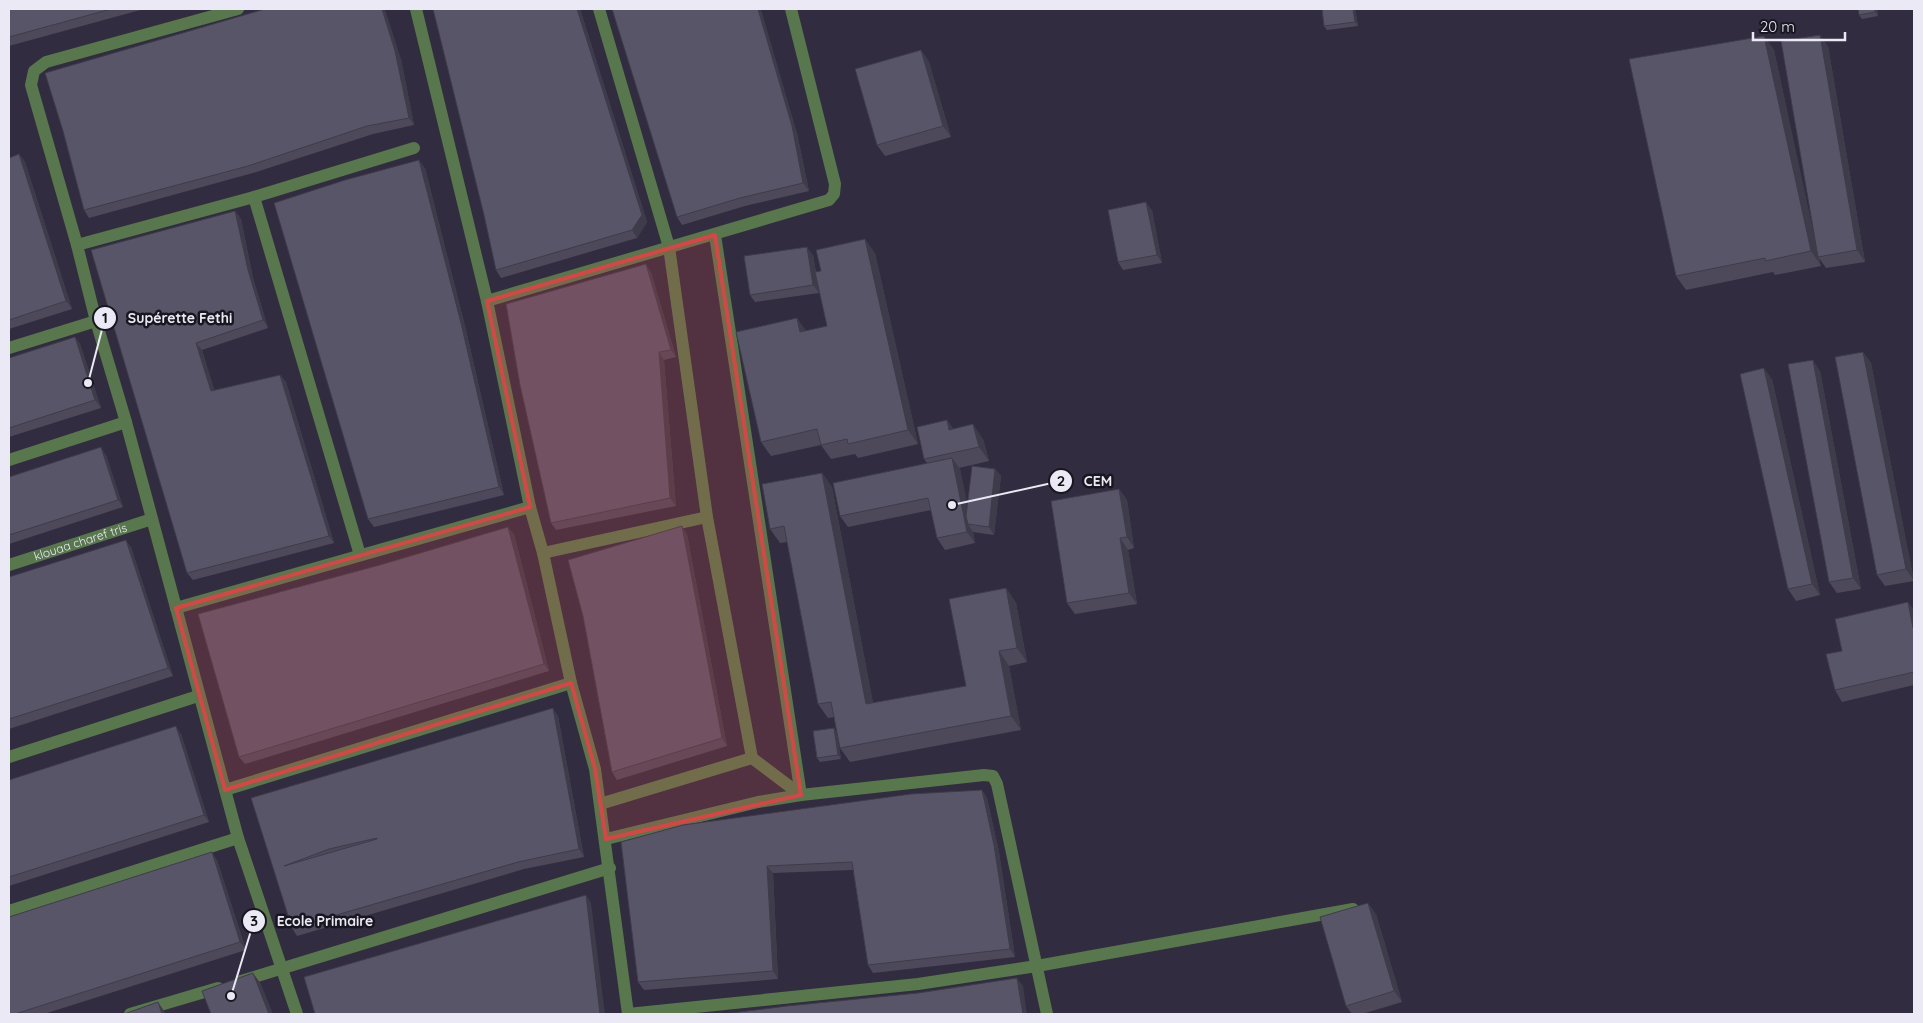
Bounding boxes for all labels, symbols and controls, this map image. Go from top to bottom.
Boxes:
scale bar [1753,10,1846,42]
text: 20 m [1760,17,1795,36]
callout: Supérette Fethi [93,303,242,332]
text: 1 [102,308,108,327]
text: Supérette Fethi [128,309,232,327]
callout: CEM [1049,467,1122,496]
text: 2 [1057,471,1065,490]
text: CEM [1084,472,1112,490]
street label: klouaa charef tris [32,519,129,564]
callout: Ecole Primaire [242,906,383,935]
text: 3 [250,911,258,930]
text: Ecole Primaire [277,912,373,930]

